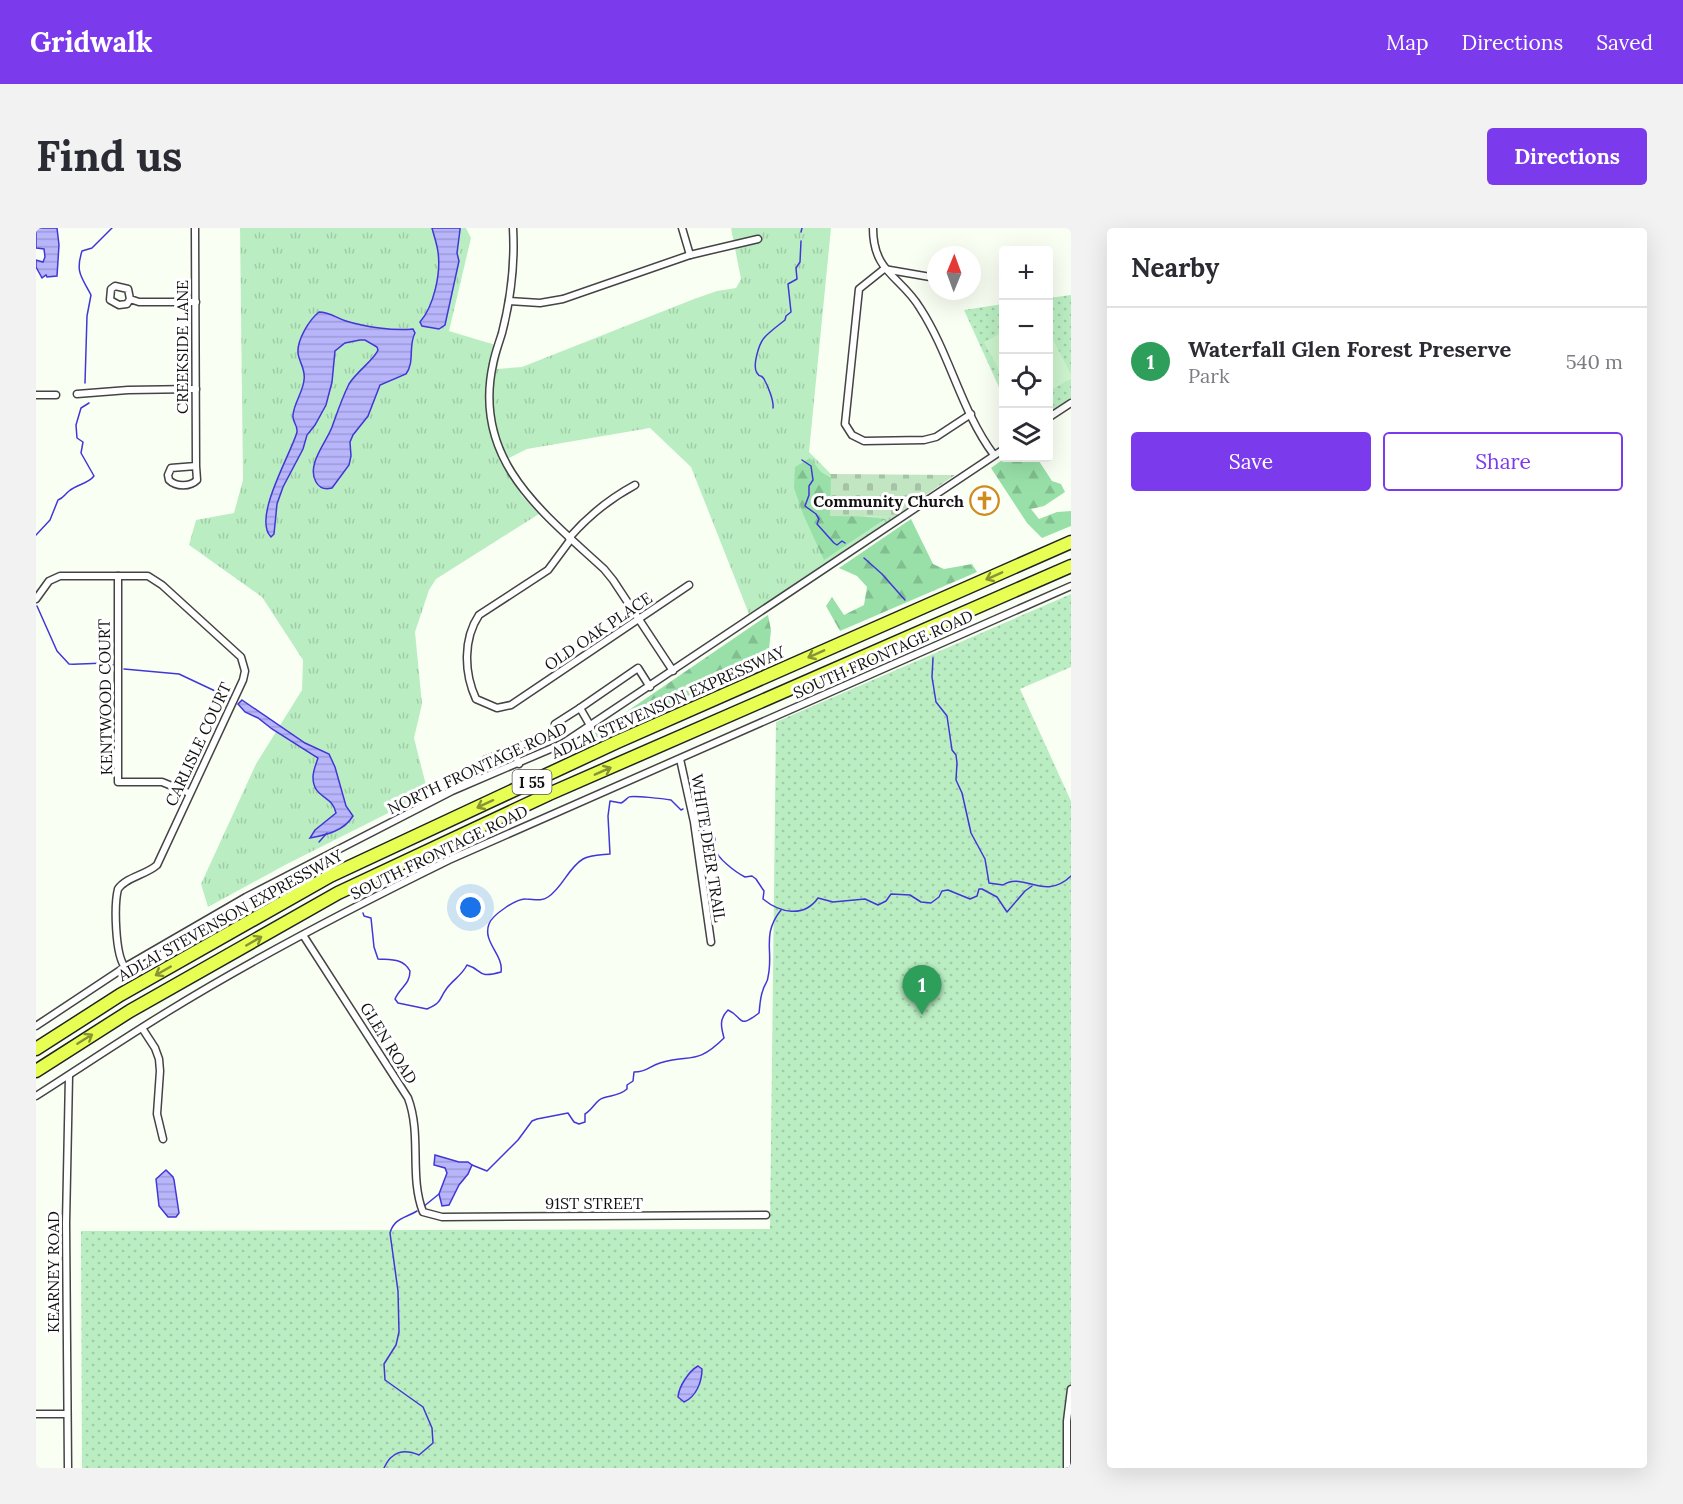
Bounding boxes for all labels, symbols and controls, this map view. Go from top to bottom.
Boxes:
text: Gridwalk [30,24,153,60]
text: Map [1386,29,1429,56]
text: Directions [1462,29,1563,56]
text: Saved [1596,29,1653,56]
button: Directions [1487,128,1647,185]
text: Find us [36,129,182,183]
north arrow [927,246,981,300]
map controls [999,246,1053,462]
button: + [999,246,1053,300]
text: Nearby [1131,251,1219,284]
street label: CREEKSIDE LANE [172,280,192,414]
button: − [999,300,1053,354]
text: Waterfall Glen Forest Preserve [1188,335,1511,363]
text: 1 [1146,349,1155,374]
text: 540 m [1566,349,1623,374]
button: locate [999,354,1053,408]
text: Park [1188,363,1230,388]
button: layers [999,408,1053,462]
button: Save [1131,432,1371,491]
button: Share [1383,432,1623,491]
church icon: Community Church [969,485,1001,517]
place label: Community Church [813,491,964,511]
one-way arrow [985,571,1003,582]
street label: OLD OAK PLACE [540,588,656,674]
street label: SOUTH FRONTAGE ROAD [790,605,976,703]
street label: KENTWOOD COURT [94,619,116,775]
street label: ADLAI STEVENSON EXPRESSWAY [547,641,789,763]
one-way arrow [807,649,825,661]
street label: CARLISLE COURT [161,679,235,809]
street label: NORTH FRONTAGE ROAD [384,718,570,818]
one-way arrow [593,764,611,776]
road number: I 55 [512,770,552,794]
street label: WHITE DEER TRAIL [687,772,731,924]
one-way arrow [476,798,494,810]
street label: SOUTH FRONTAGE ROAD [347,800,531,904]
street label: ADLAI STEVENSON EXPRESSWAY [113,844,347,986]
your location [456,893,485,922]
one-way arrow [244,935,262,946]
one-way arrow [155,965,172,977]
pin: 1 [902,966,942,1015]
street label: GLEN ROAD [356,999,422,1087]
one-way arrow [77,1033,94,1046]
street label: 91ST STREET [545,1193,643,1213]
street label: KEARNEY ROAD [43,1211,63,1333]

